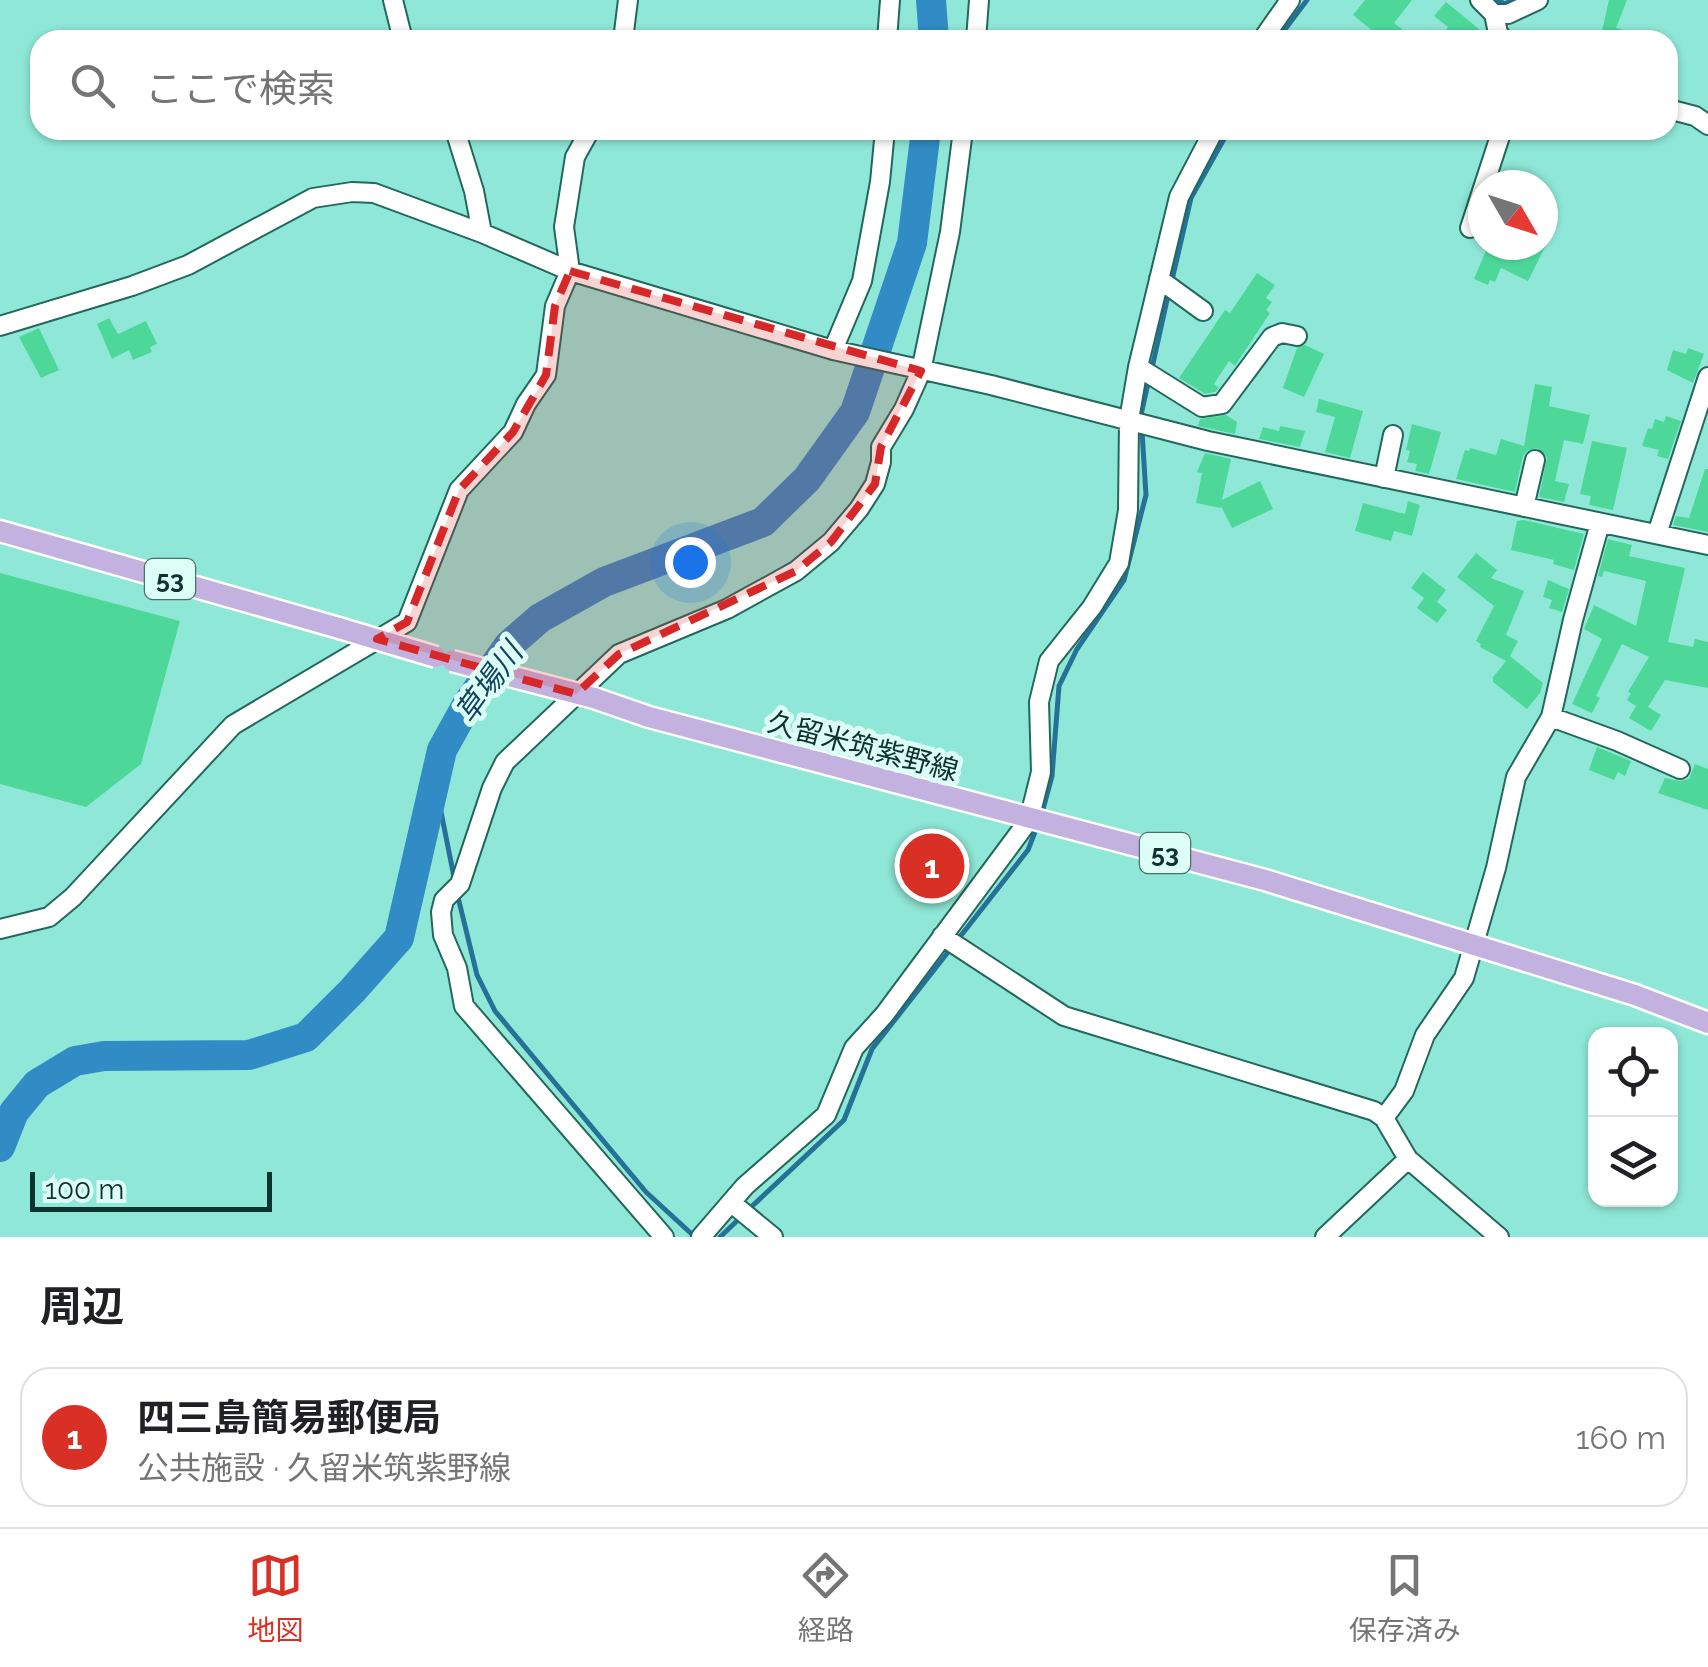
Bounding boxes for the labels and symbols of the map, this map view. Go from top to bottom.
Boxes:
north arrow [1468,170,1558,260]
your location [665,537,716,588]
road number: 53 [145,559,195,599]
water label: 草場川 [448,634,531,729]
street label: 久留米筑紫野線 [764,705,962,788]
pin: 1 [900,828,964,904]
road number: 53 [1140,833,1190,873]
scale bar [30,1167,272,1212]

